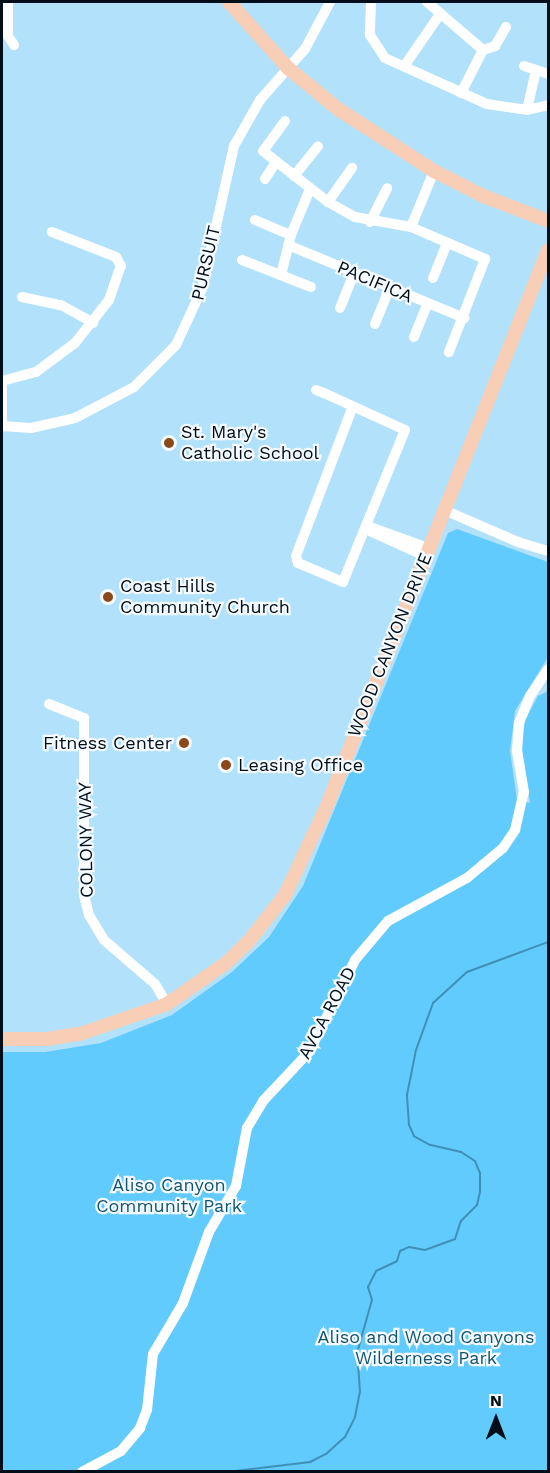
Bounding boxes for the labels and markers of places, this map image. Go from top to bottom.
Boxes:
place label: St. Mary's Catholic School [181,422,319,464]
marker: St. Mary's Catholic School [162,436,176,450]
place label: Coast Hills Community Church [120,576,290,618]
marker: Coast Hills Community Church [101,590,115,604]
place label: Fitness Center [43,732,172,754]
marker: Fitness Center [177,736,191,750]
place label: Leasing Office [238,754,363,776]
marker: Leasing Office [219,758,233,772]

